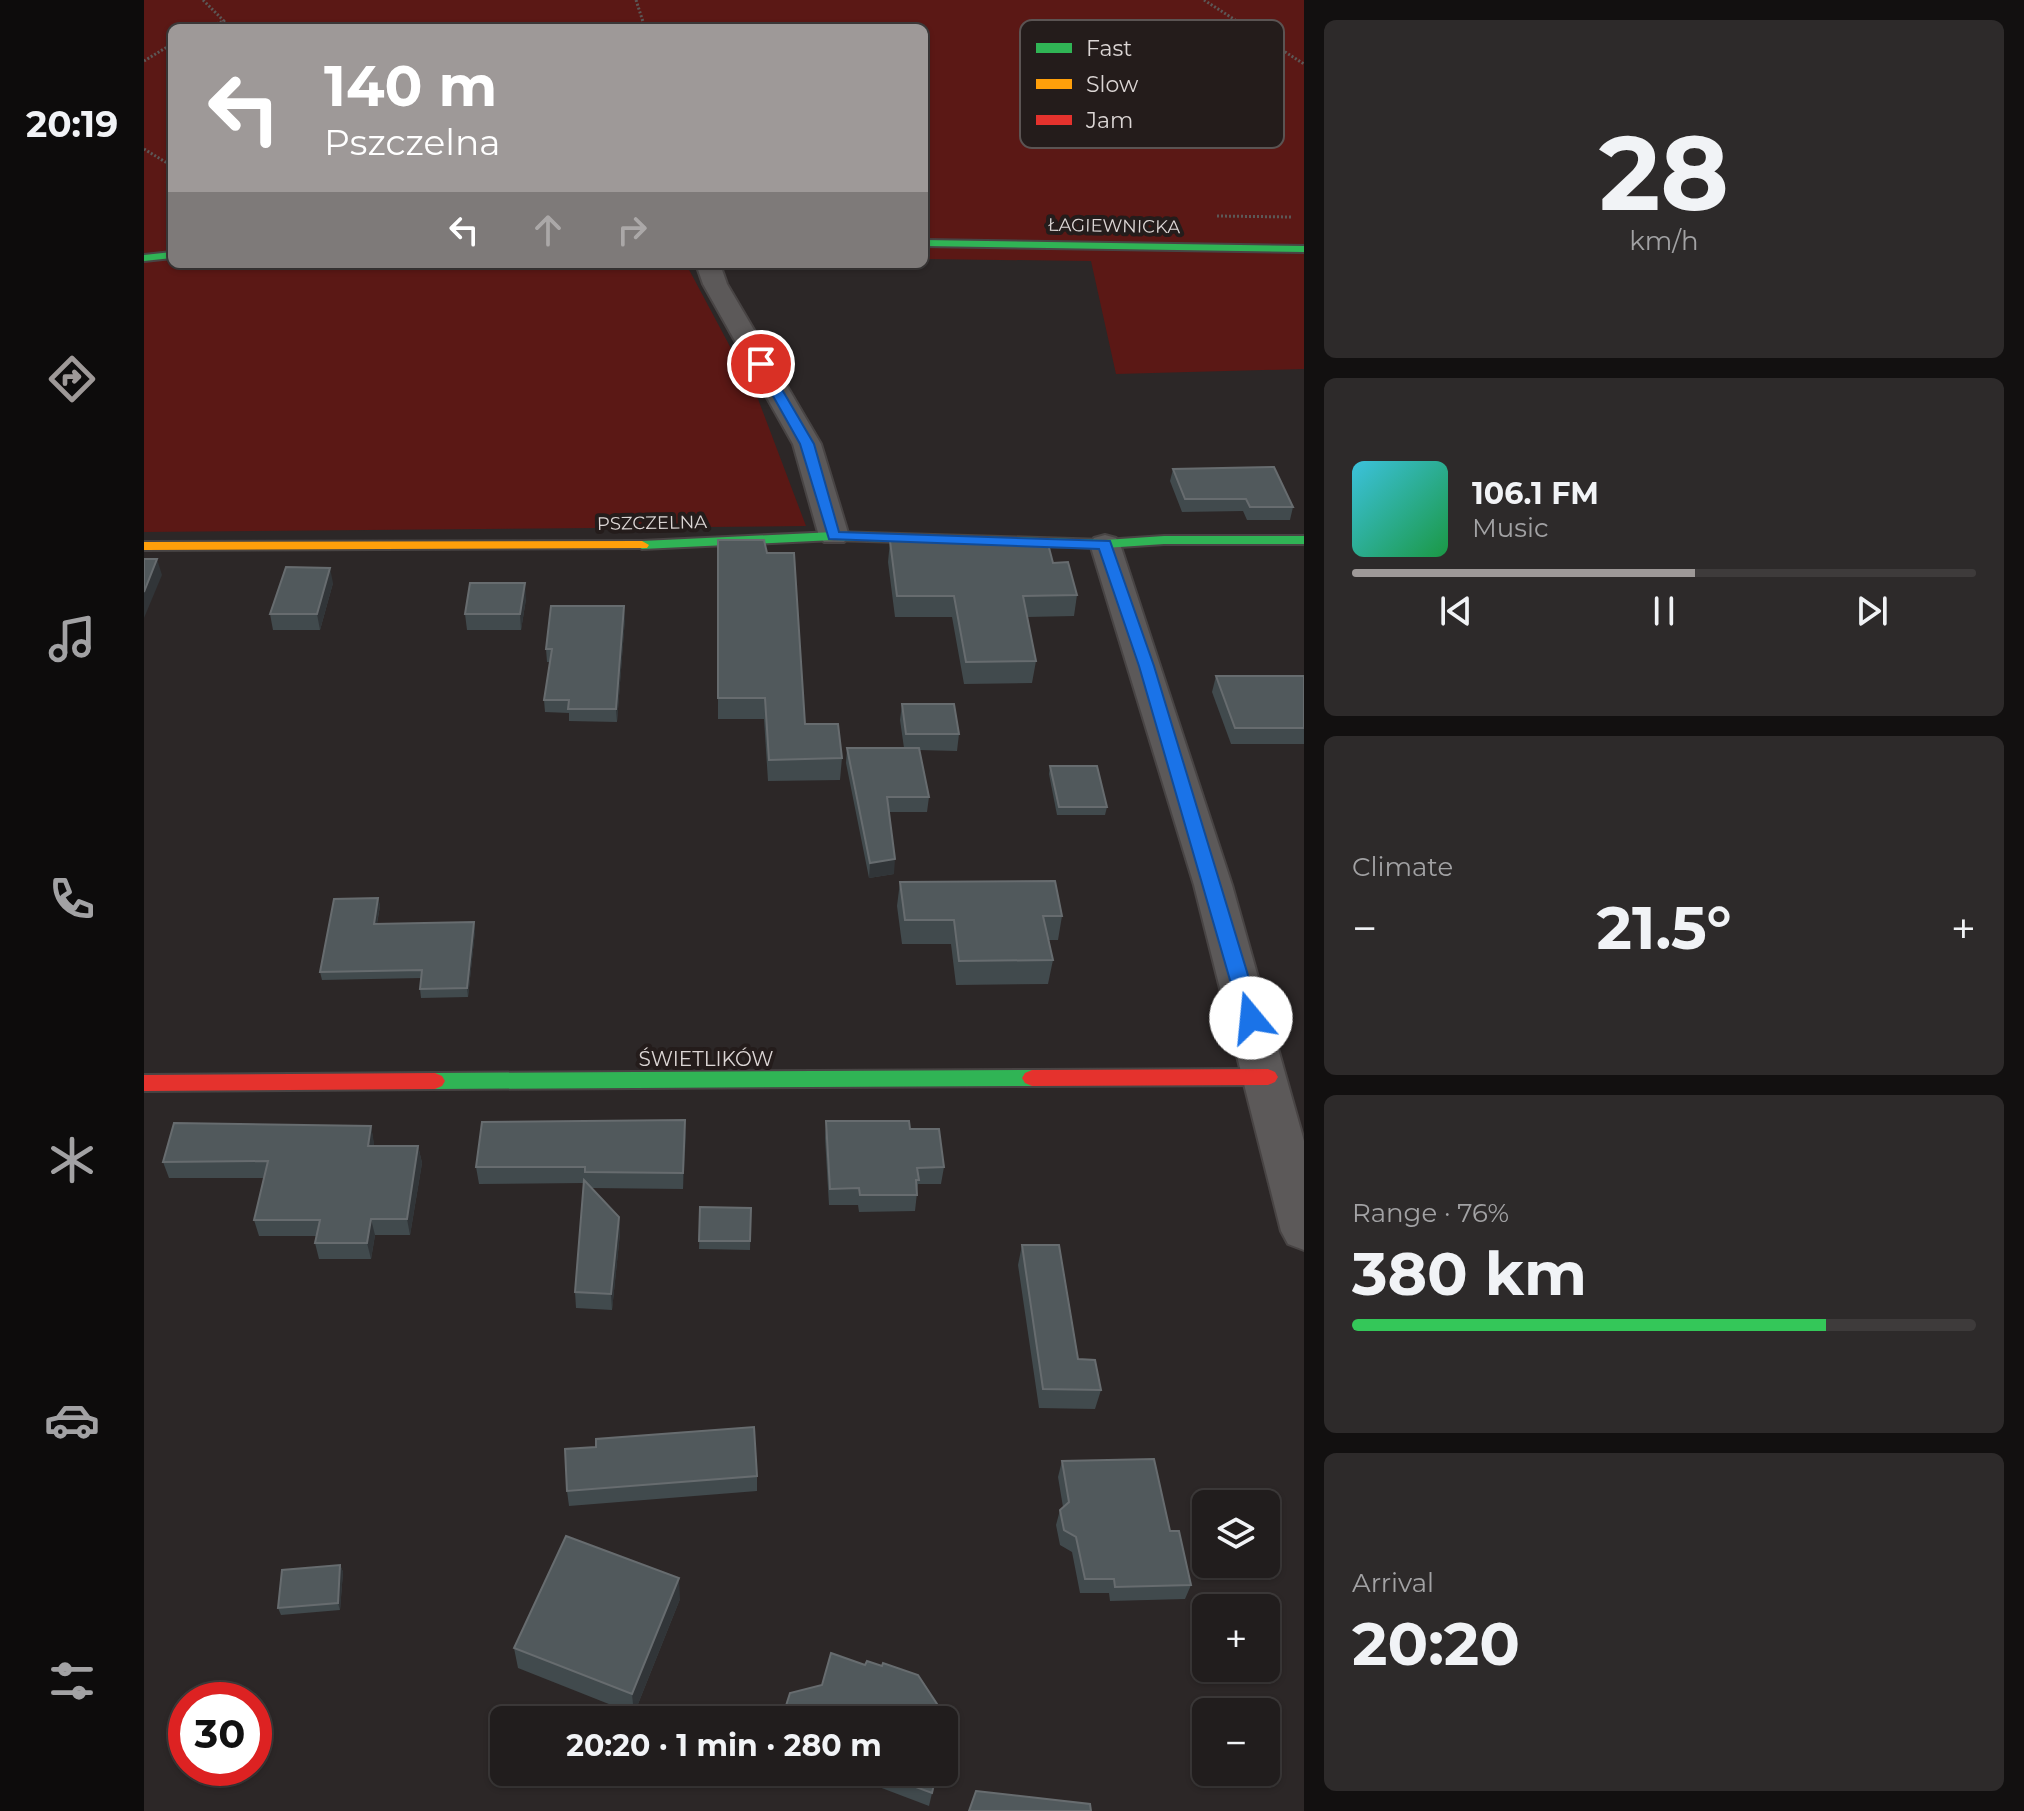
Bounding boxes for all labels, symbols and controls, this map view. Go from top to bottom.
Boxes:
legend [1020,20,1284,148]
text: Fast [1086,35,1132,62]
text: 140 m [324,52,497,120]
icon: left [192,56,296,160]
text: Slow [1086,71,1139,98]
text: 20:19 [26,102,118,146]
text: Jam [1085,107,1133,134]
text: 28 [1599,109,1729,236]
text: Pszczelna [324,120,501,164]
icon: left [442,208,486,252]
icon: ahead [526,208,570,252]
icon: right [610,208,654,252]
street label: ŁAGIEWNICKA [1048,214,1180,238]
text: km/h [1629,225,1699,257]
pin [727,330,795,398]
icon: arrive [739,342,783,386]
icon: directions [44,351,100,407]
text: 106.1 FM [1472,475,1599,512]
street label: PSZCZELNA [597,511,707,535]
text: Music [1472,512,1549,544]
icon: previous [1434,589,1478,633]
icon: pause [1642,589,1686,633]
icon: next [1850,589,1894,633]
icon: music [44,611,100,667]
text: Climate [1352,851,1453,883]
icon: phone [44,871,100,927]
text: 21.5° [1596,891,1732,964]
text: − [1352,901,1377,955]
text: + [1951,901,1976,955]
position arrow [1209,976,1293,1060]
street label: ŚWIETLIKÓW [639,1047,773,1071]
icon: climate [44,1132,100,1188]
text: Range · 76% [1352,1197,1509,1229]
text: 380 km [1352,1237,1587,1310]
icon: car [44,1392,100,1448]
map controls [1192,1490,1280,1786]
button: layers [1192,1490,1280,1578]
text: Arrival [1352,1567,1434,1599]
button: + [1192,1594,1280,1682]
text: 20:20 [1352,1607,1520,1680]
icon: filters [44,1653,100,1709]
speed limit sign: 30 [168,1682,272,1786]
button: − [1192,1698,1280,1786]
text: 20:20 · 1 min · 280 m [566,1727,882,1764]

